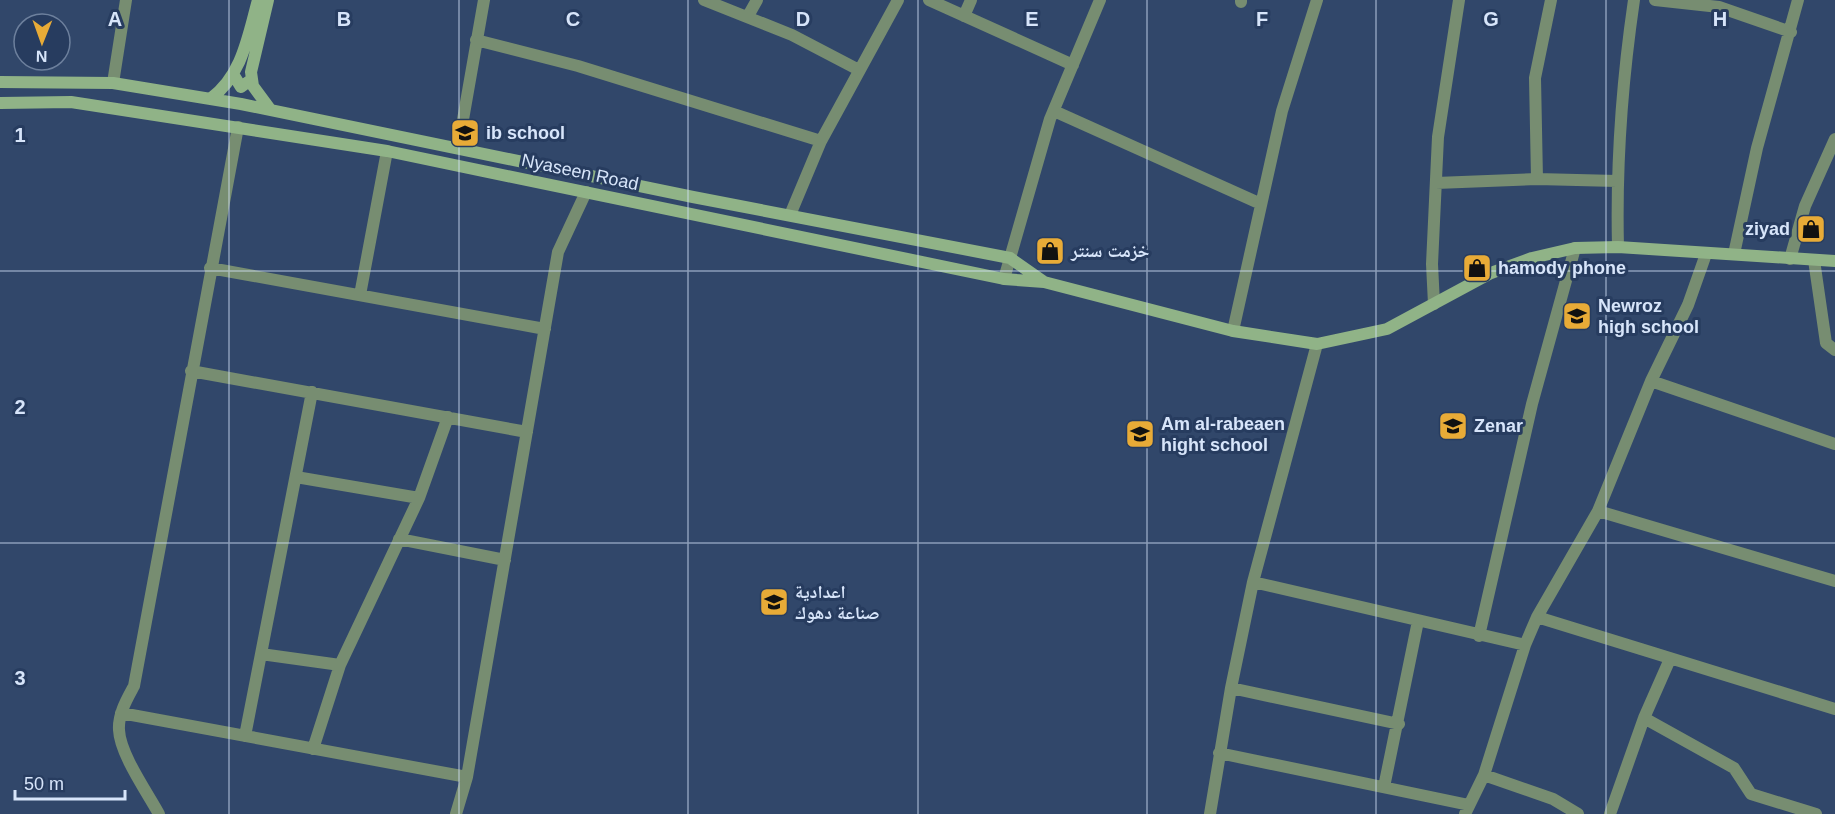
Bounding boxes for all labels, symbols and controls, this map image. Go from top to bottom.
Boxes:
text: A [108,8,122,30]
text: B [337,8,351,30]
text: C [566,8,580,30]
text: D [796,8,810,30]
text: E [1025,8,1039,30]
text: F [1256,8,1268,30]
text: G [1483,8,1499,30]
text: H [1713,8,1727,30]
north arrow [12,12,72,72]
text: N [36,48,48,65]
school or university icon: ib school [449,117,481,149]
place label: ib school [486,123,565,143]
text: 1 [14,124,26,146]
street label: Nyaseen Road [520,150,640,194]
shop icon: ziyad [1795,213,1827,245]
place label: ziyad [1745,219,1790,239]
shop icon: خزمت سنتر [1034,235,1066,267]
place label: خزمت سنتر [1070,241,1150,261]
shop icon: hamody phone [1461,252,1493,284]
place label: hamody phone [1498,258,1626,278]
place label: Newroz high school [1598,296,1699,337]
school or university icon: Newroz high school [1561,300,1593,332]
text: 2 [14,396,26,418]
school or university icon: Zenar [1437,410,1469,442]
place label: Am al-rabeaen hight school [1161,414,1285,455]
place label: Zenar [1474,416,1523,436]
school or university icon: Am al-rabeaen hight school [1124,418,1156,450]
place label: اعدادية صناعة دهوك [795,582,879,623]
school or university icon: اعدادية صناعة دهوك [758,586,790,618]
text: 3 [14,667,26,689]
scale bar [15,763,124,801]
text: 50 m [24,774,64,794]

